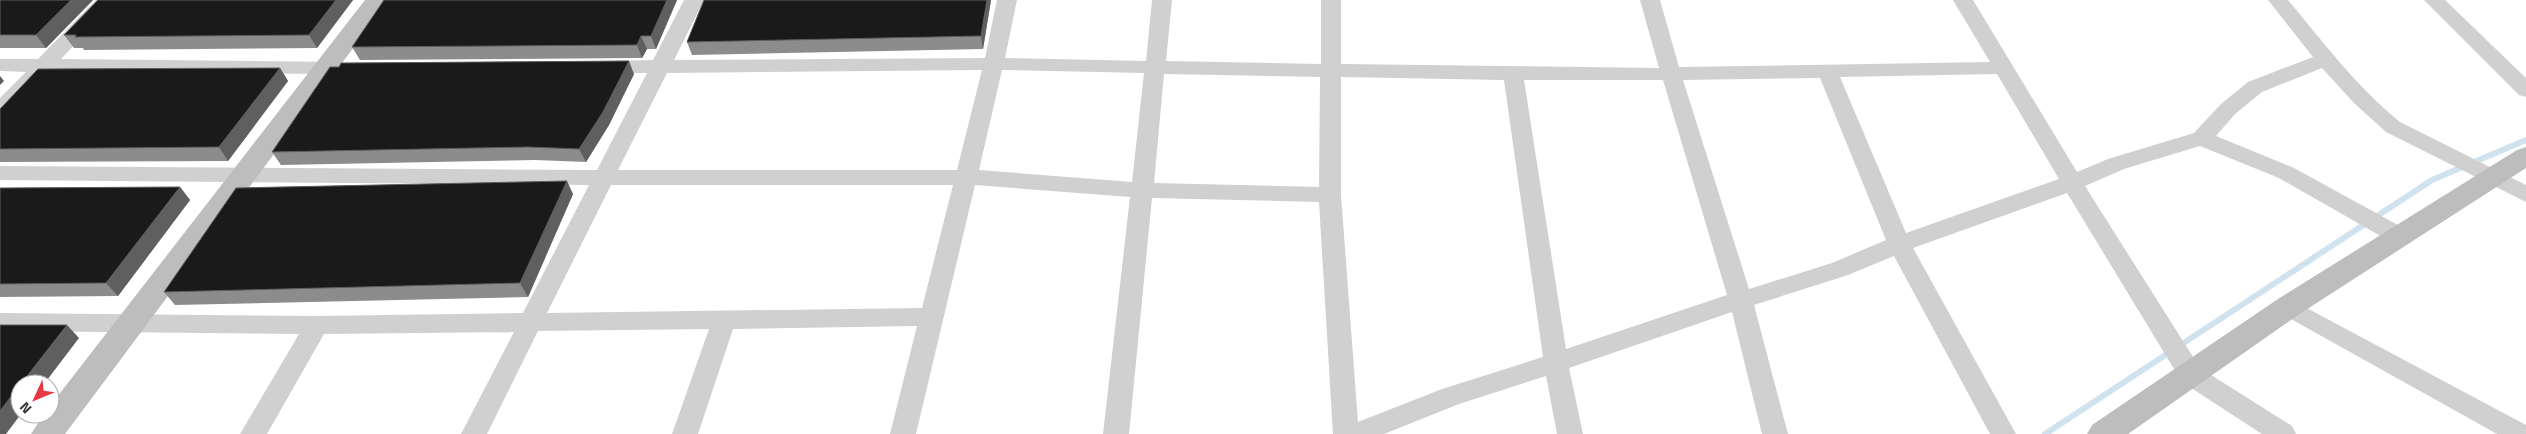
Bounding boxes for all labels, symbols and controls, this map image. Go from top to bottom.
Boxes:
north arrow [10,374,60,424]
text: N [14,398,36,419]

